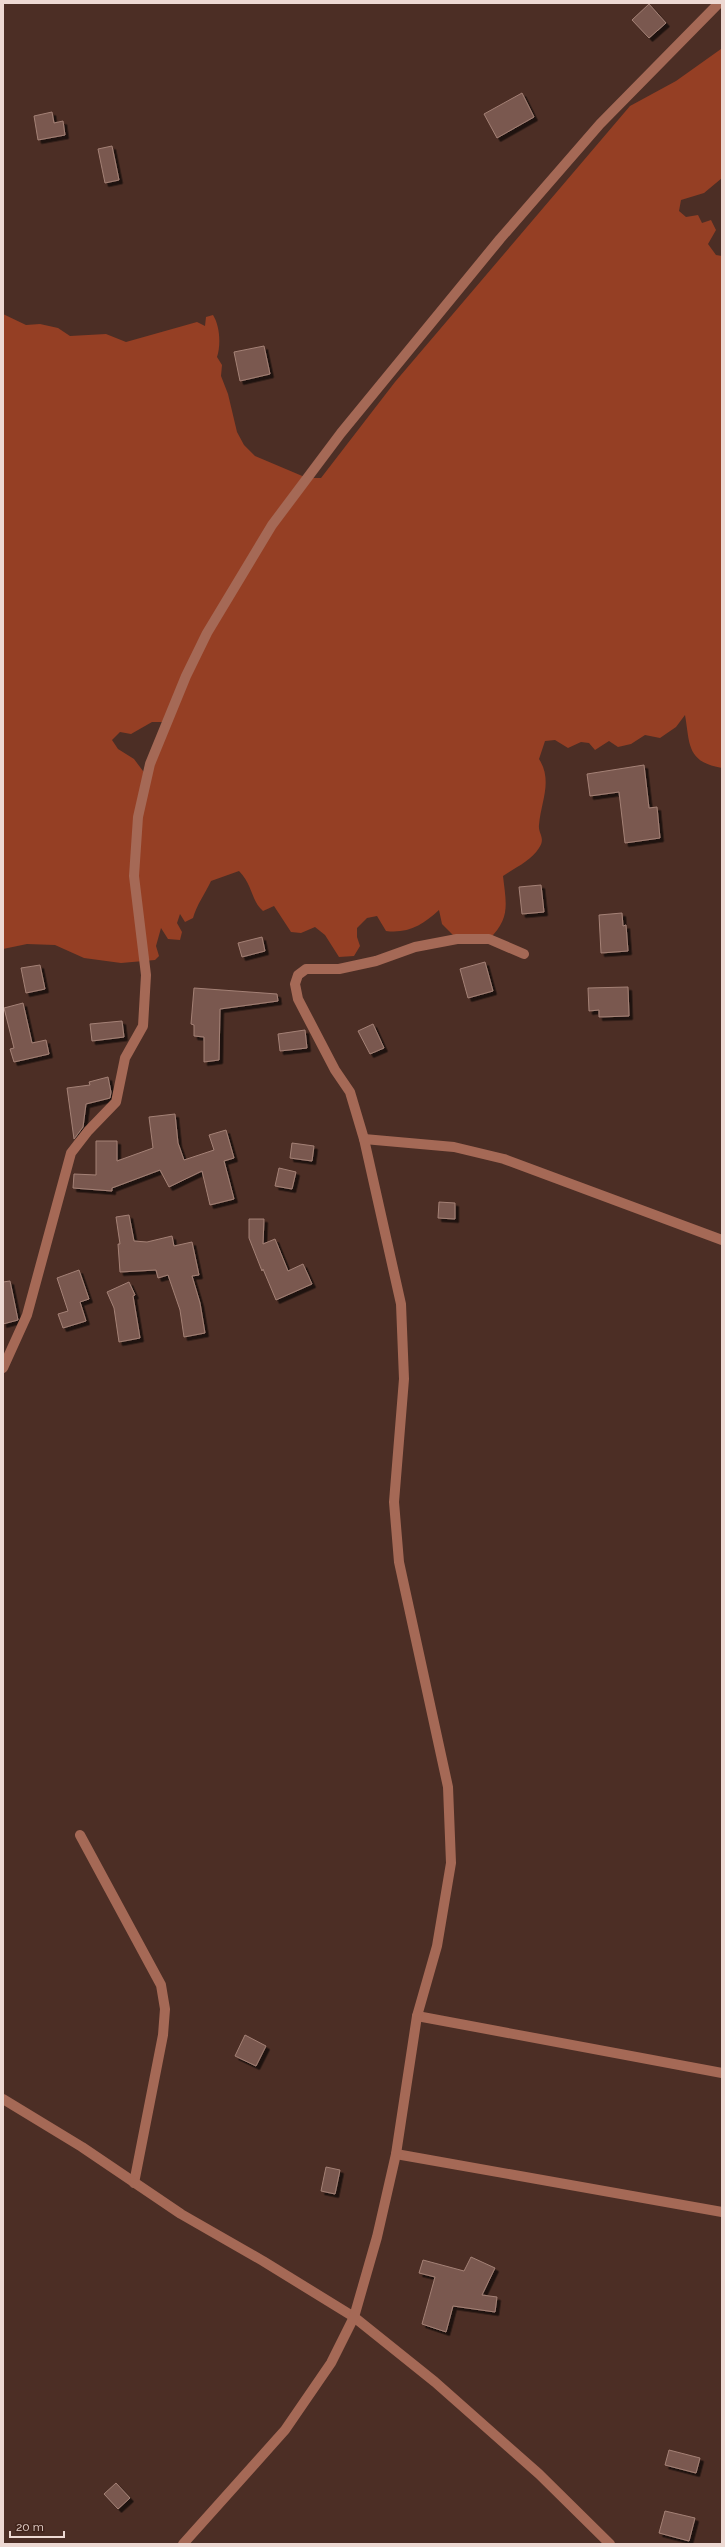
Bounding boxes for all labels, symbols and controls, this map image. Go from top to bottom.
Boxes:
scale bar [10,2513,64,2539]
text: 20 m [16,2520,44,2534]

